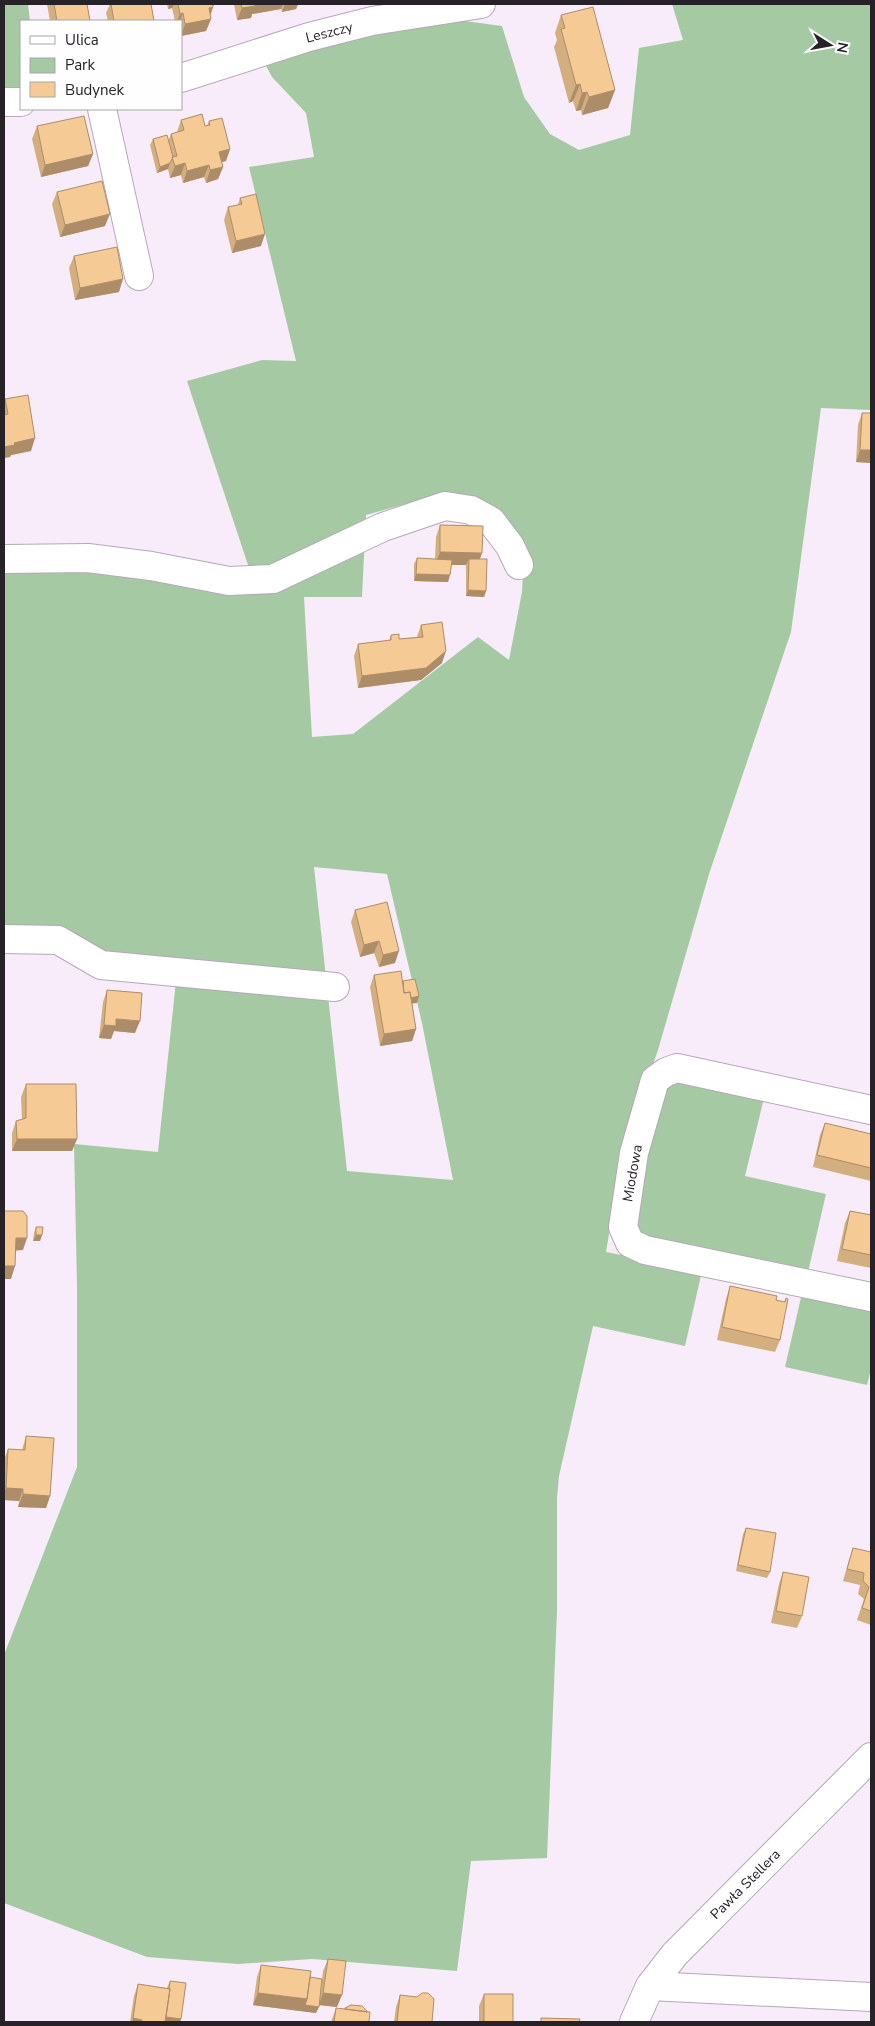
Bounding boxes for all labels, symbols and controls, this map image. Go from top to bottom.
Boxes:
street label: Leszczy [304,17,356,48]
legend [20,20,182,110]
north arrow [805,20,855,70]
text: Ulica [65,30,99,50]
text: N [832,40,853,54]
text: Park [65,55,95,75]
text: Budynek [65,80,125,100]
street label: Miodowa [618,1143,647,1203]
street label: Pawła Stellera [706,1845,784,1923]

